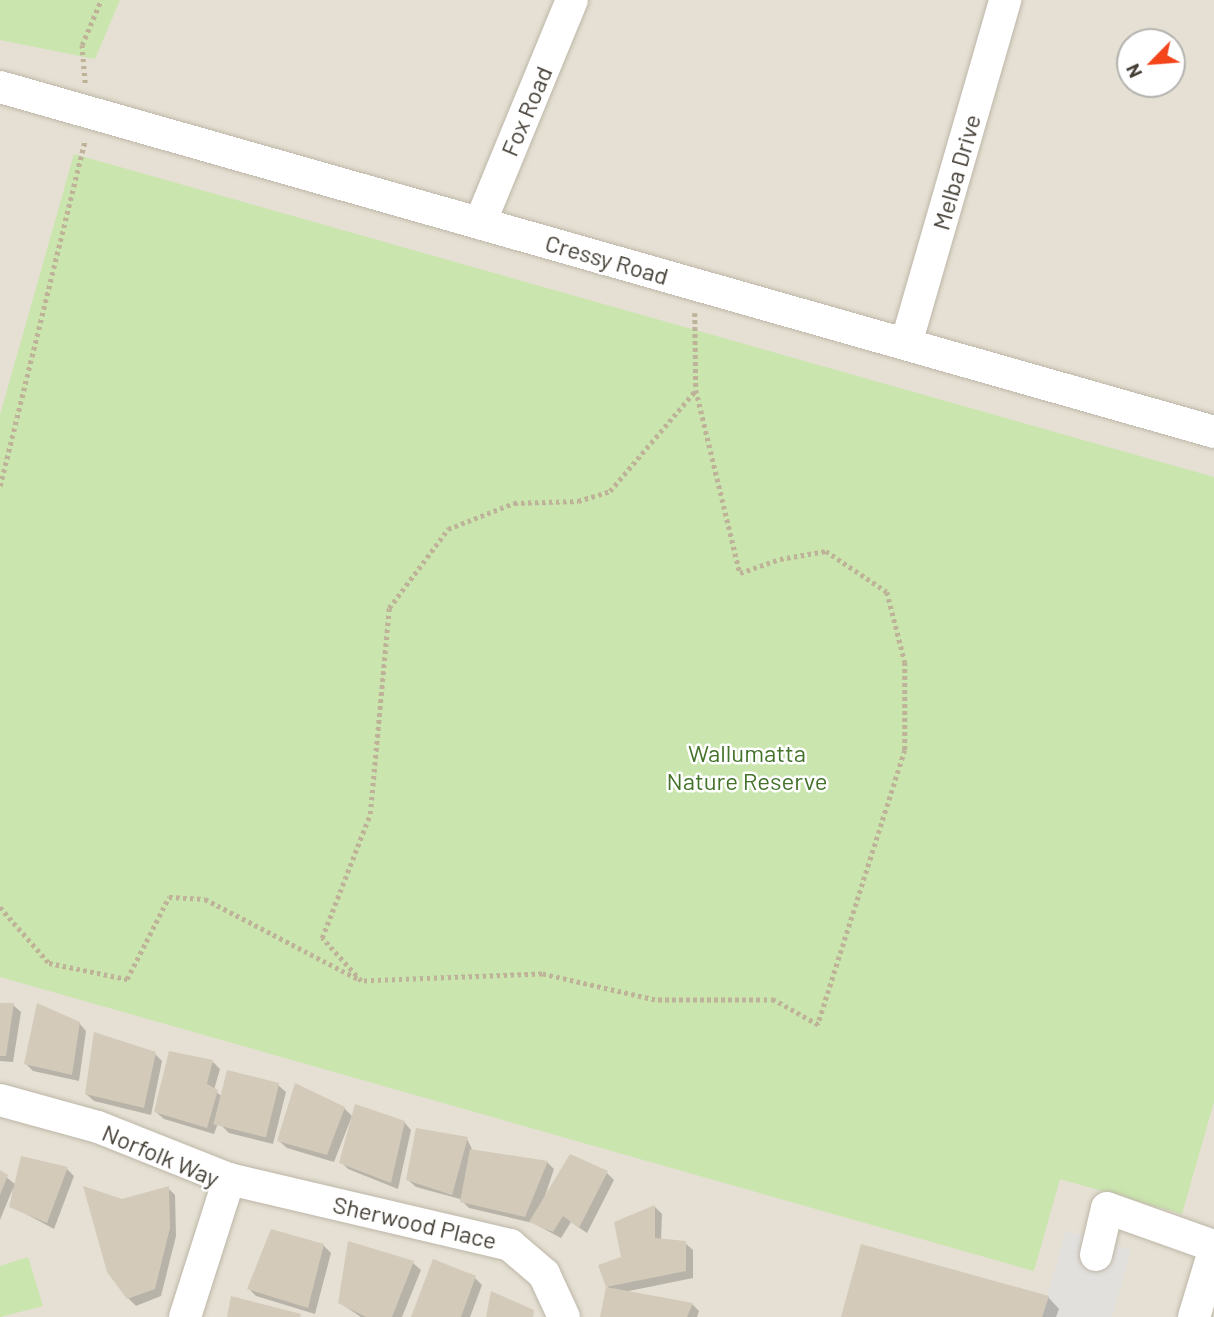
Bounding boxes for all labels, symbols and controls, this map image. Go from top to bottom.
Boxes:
north arrow [1116,28,1186,98]
text: N [1120,61,1146,82]
street label: Fox Road [494,62,558,160]
street label: Melba Drive [926,111,986,233]
street label: Cressy Road [542,228,672,290]
park label: Wallumatta Nature Reserve [667,739,827,795]
street label: Norfolk Way [98,1117,224,1193]
street label: Sherwood Place [330,1189,500,1255]

